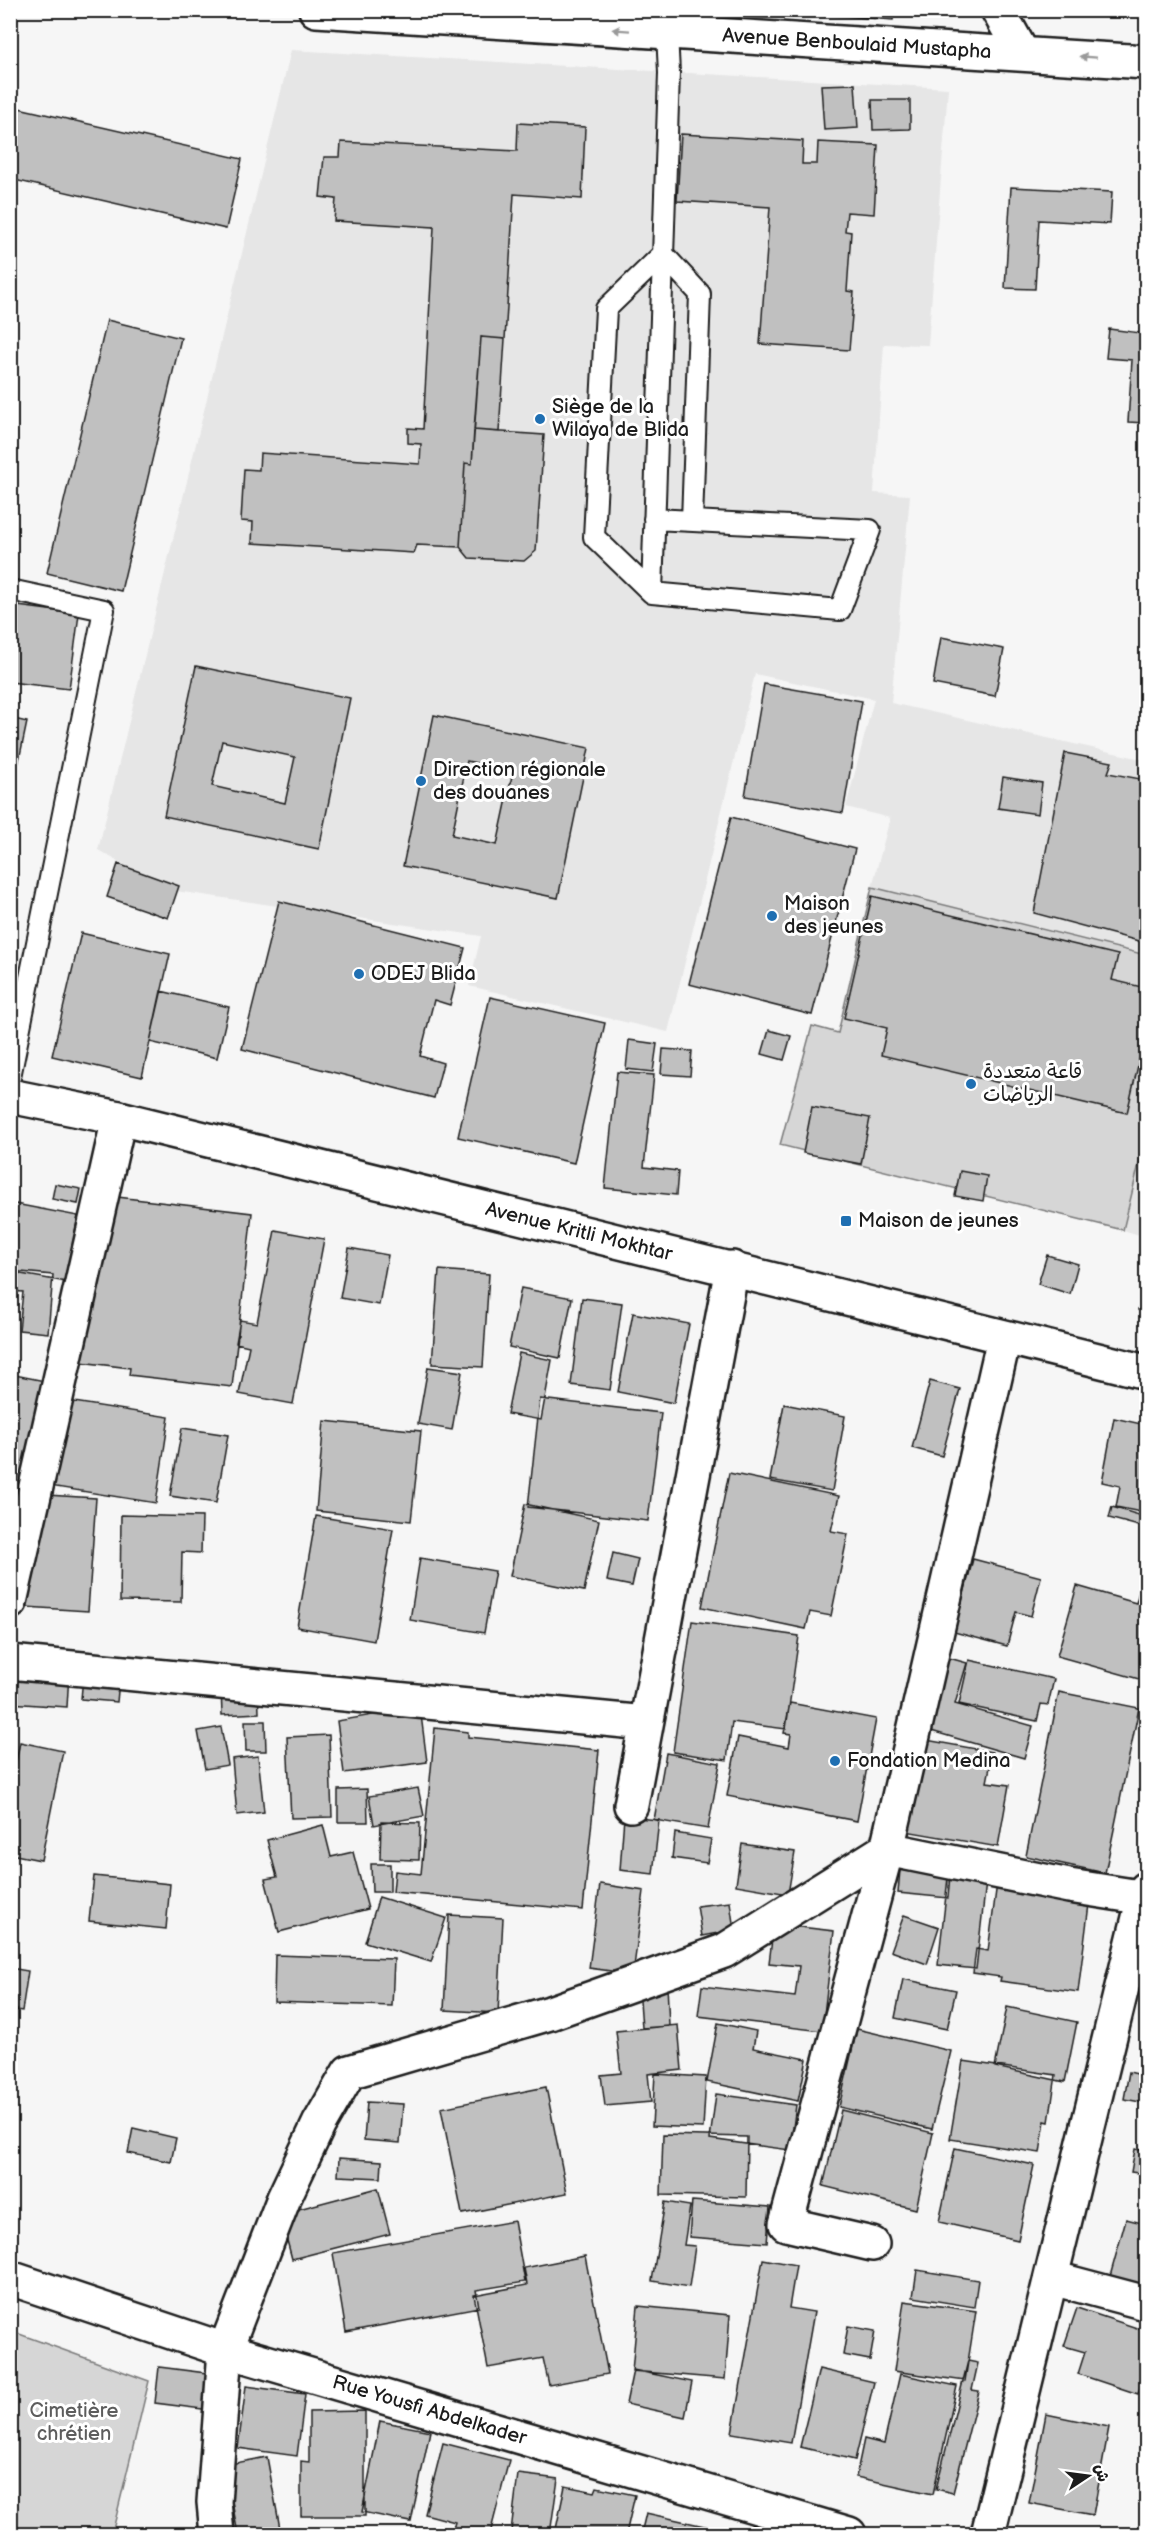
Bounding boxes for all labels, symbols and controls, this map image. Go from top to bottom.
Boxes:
street label: Avenue Benboulaid Mustapha [722,23,992,64]
one-way arrow [611,25,630,35]
one-way arrow [1079,53,1098,62]
place label: Siège de la Wilaya de Blida [552,395,689,442]
marker: Siège de la Wilaya de Blida [533,412,547,426]
place label: Direction régionale des douanes [433,758,606,805]
marker: Direction régionale des douanes [414,774,428,788]
place label: Maison des jeunes [784,892,884,939]
marker: Maison des jeunes [765,909,779,923]
place label: ODEJ Blida [371,962,476,986]
marker: ODEJ Blida [352,967,366,981]
place label: قاعة متعددة الرياضات [983,1060,1082,1107]
marker: قاعة متعددة الرياضات [964,1077,978,1091]
street label: Avenue Kritli Mokhtar [483,1197,676,1267]
place label: Maison de jeunes [858,1209,1019,1233]
marker: Maison de jeunes [839,1214,853,1228]
place label: Fondation Medina [847,1749,1010,1773]
marker: Fondation Medina [828,1754,842,1768]
street label: Rue Yousfi Abdelkader [330,2370,530,2451]
park label: Cimetière chrétien [30,2399,119,2446]
north arrow [1058,2446,1118,2506]
text: ش [1090,2462,1112,2484]

